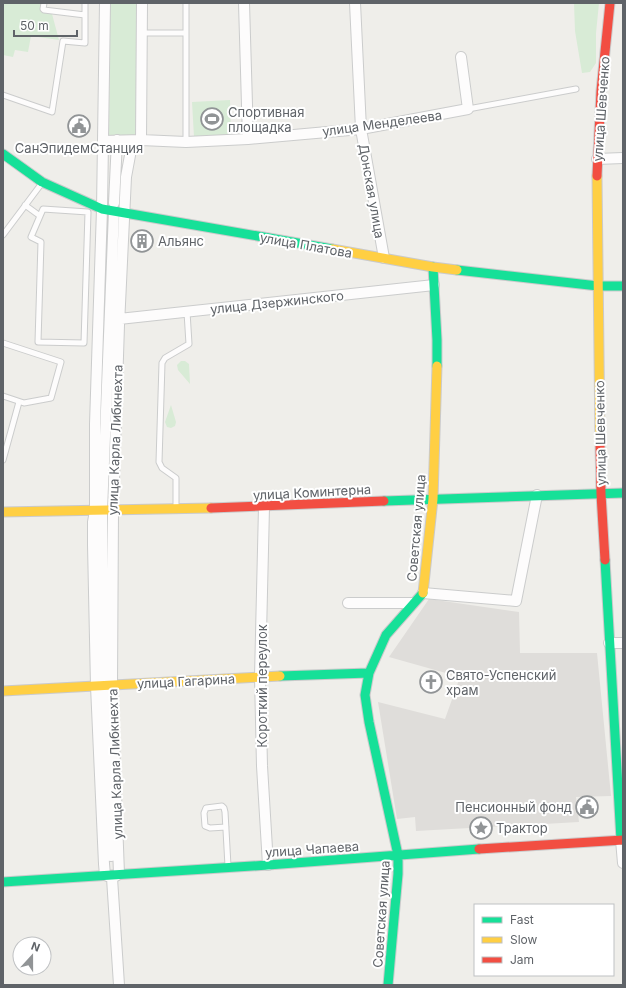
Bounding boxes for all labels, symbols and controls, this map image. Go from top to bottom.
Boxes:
scale bar [14,12,77,38]
text: 50 m [20,18,49,33]
street label: улица Шевченко [589,56,613,162]
place label: Спортивная площадка [228,104,304,135]
sports icon: Спортивная площадка [199,106,225,132]
street label: улица Менделеева [321,107,443,139]
public building icon: СанЭпидемСтанция [66,113,92,139]
place label: СанЭпидемСтанция [15,140,143,156]
street label: Донская улица [356,142,388,240]
building icon: Альянс [129,228,155,254]
street label: улица Платова [259,229,353,261]
place label: Альянс [158,233,204,249]
street label: улица Дзержинского [209,287,345,317]
street label: улица Карла Либкнехта [104,364,126,516]
street label: улица Шевченко [591,380,609,486]
street label: Советская улица [403,474,429,582]
street label: улица Коминтерна [252,481,372,503]
street label: Короткий переулок [254,624,270,748]
place label: Свято-Успенский храм [446,667,556,698]
church icon: Свято-Успенский храм [418,669,444,695]
street label: улица Гагарина [137,670,235,692]
street label: улица Карла Либкнехта [104,688,126,840]
public building icon: Пенсионный фонд [574,794,600,820]
place label: Пенсионный фонд [455,799,572,815]
place icon: Трактор [468,815,494,841]
place label: Трактор [496,820,548,836]
street label: улица Чапаева [264,838,360,860]
street label: Советская улица [369,860,393,968]
legend [474,904,614,976]
text: Fast [510,912,534,927]
text: Slow [510,932,538,947]
north arrow [12,936,52,976]
text: N [29,939,42,955]
text: Jam [510,952,534,967]

